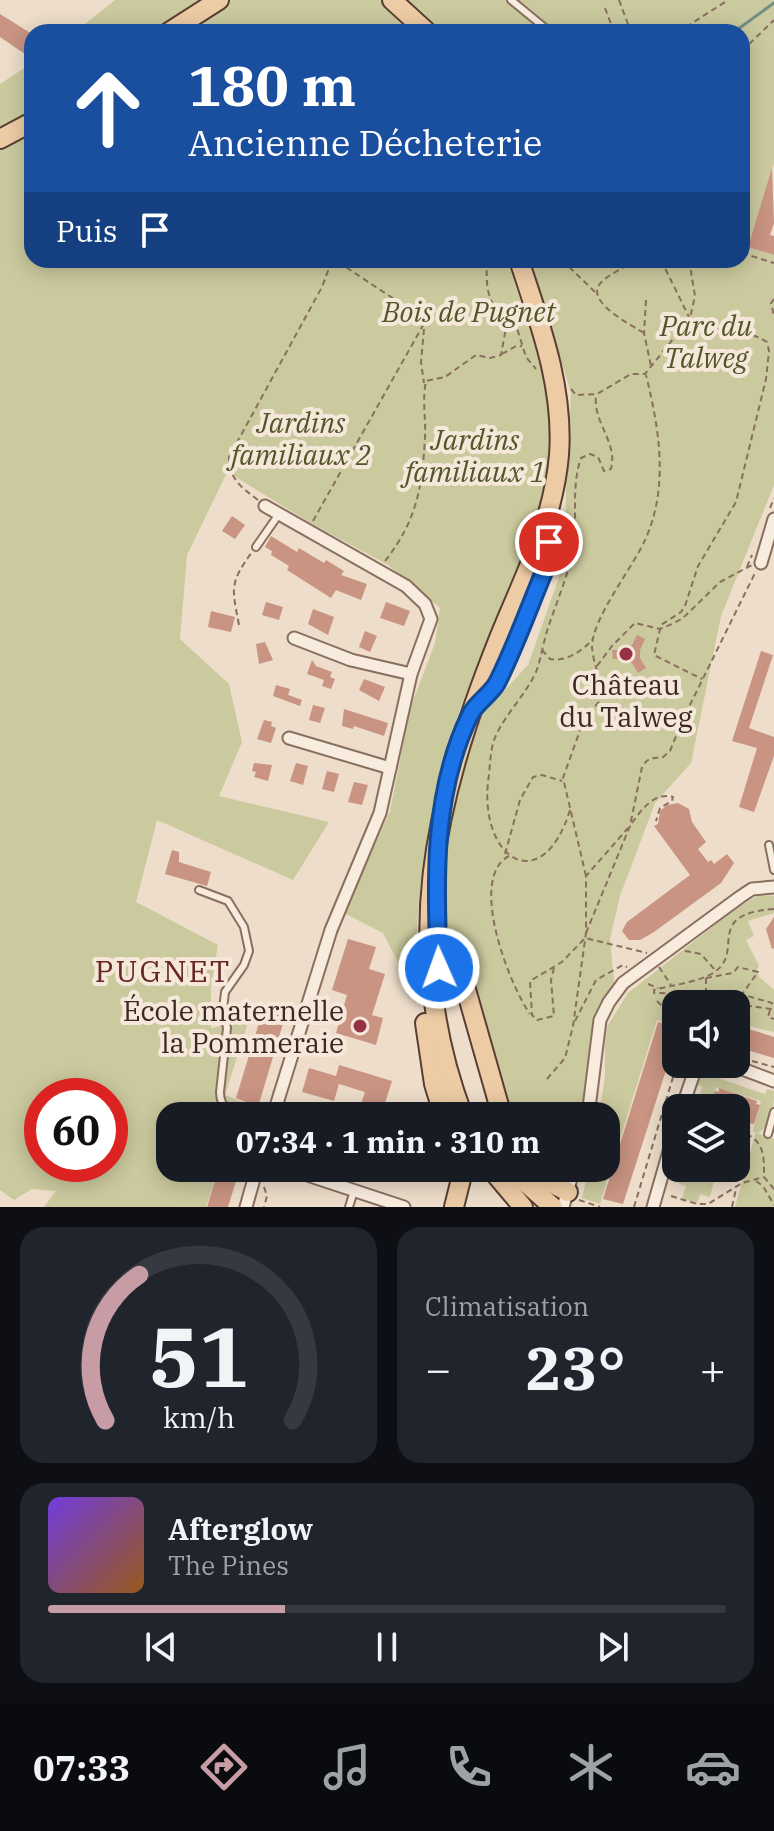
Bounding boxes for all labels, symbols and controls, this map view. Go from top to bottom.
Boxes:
text: 180 m [188,49,356,121]
icon: ahead [56,56,160,160]
text: Ancienne Décheterie [188,119,542,166]
icon: arrive [133,208,177,252]
text: Puis [56,211,117,250]
park label: Bois de Pugnet [381,293,557,330]
park label: Parc du Talweg [659,307,752,376]
park label: Jardins familiaux 2 [226,404,371,473]
park label: Jardins familiaux 1 [400,421,545,490]
pin [515,508,583,576]
icon: arrive [527,520,571,564]
marker: Château du Talweg [617,645,635,663]
place label: Château du Talweg [559,666,693,735]
position arrow [397,926,481,1010]
district label: PUGNET [95,951,231,990]
map controls [662,990,750,1182]
button: sound [662,990,750,1078]
place label: École maternelle la Pommeraie [123,992,344,1061]
marker: École maternelle la Pommeraie [351,1017,369,1035]
speed limit sign: 60 [24,1078,128,1182]
button: layers [662,1094,750,1182]
text: 07:34 · 1 min · 310 m [236,1122,540,1161]
text: Climatisation [425,1289,589,1323]
text: 51 [149,1302,248,1410]
text: 23° [525,1328,626,1407]
text: − [425,1340,451,1397]
text: + [700,1340,726,1397]
text: km/h [162,1399,235,1436]
text: Afterglow [168,1509,313,1548]
text: The Pines [168,1548,289,1582]
icon: previous [139,1625,183,1669]
icon: pause [365,1625,409,1669]
icon: next [591,1625,635,1669]
icon: directions [196,1739,252,1795]
icon: music [319,1739,375,1795]
icon: phone [441,1739,497,1795]
icon: climate [563,1739,619,1795]
icon: car [685,1739,741,1795]
text: 07:33 [33,1744,130,1791]

